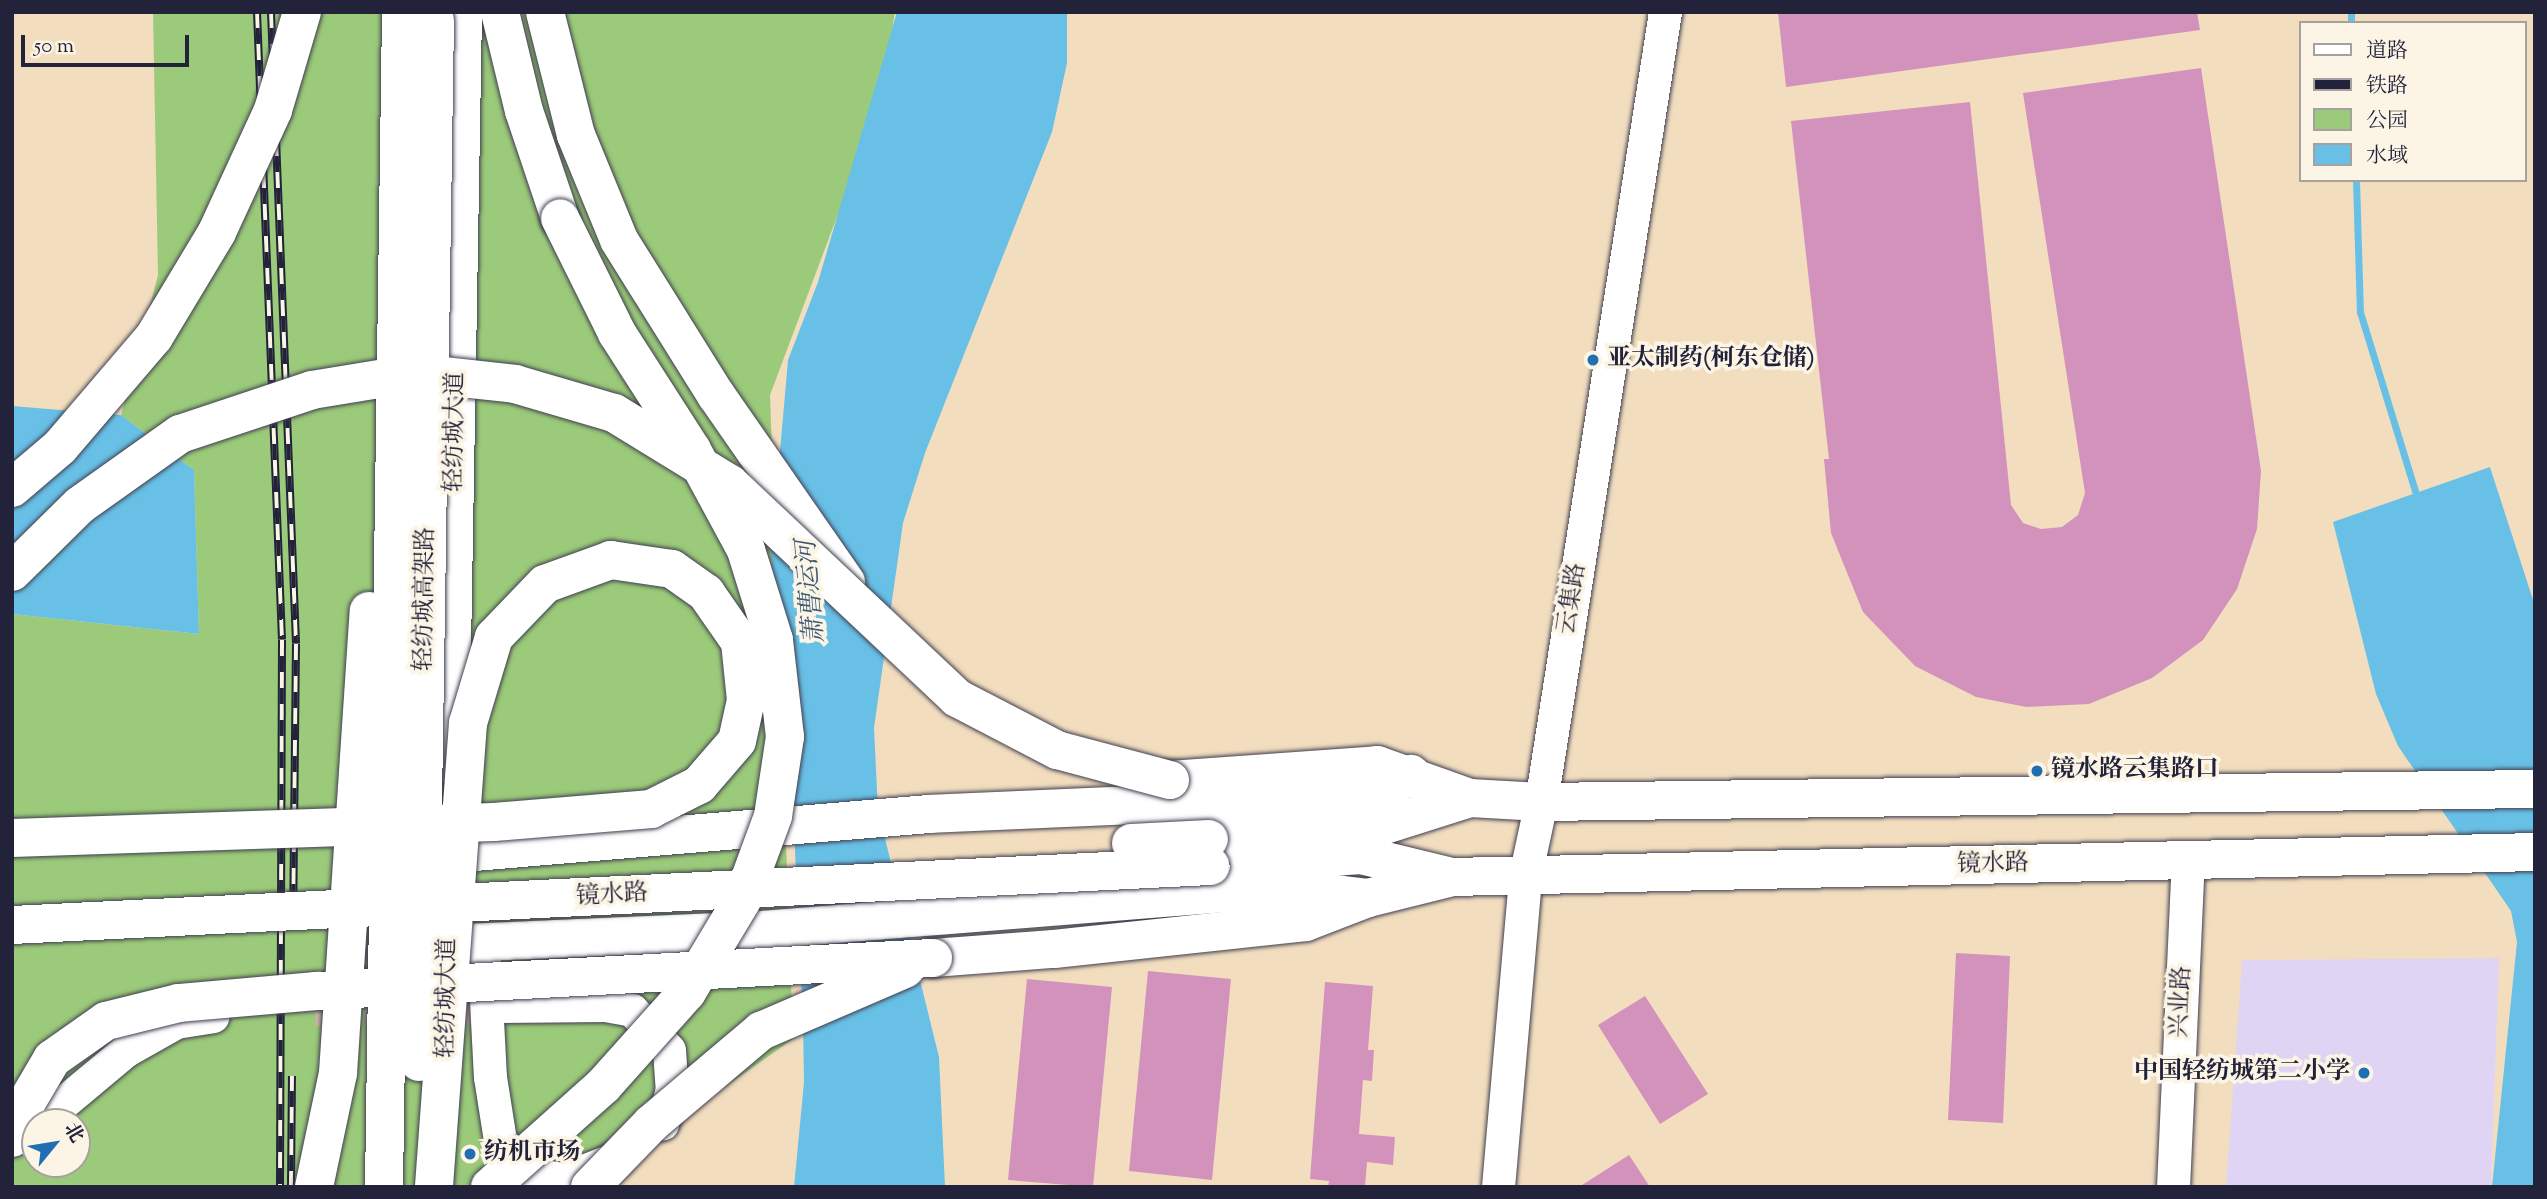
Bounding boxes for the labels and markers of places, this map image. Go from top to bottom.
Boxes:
place label: 亚太制药(柯东仓储) [1607,346,1815,374]
marker: 亚太制药(柯东仓储) [1585,352,1601,368]
place label: 镜水路云集路口 [2051,757,2219,785]
marker: 镜水路云集路口 [2029,763,2045,779]
place label: 中国轻纺城第二小学 [2134,1059,2350,1087]
marker: 中国轻纺城第二小学 [2356,1065,2372,1081]
place label: 纺机市场 [484,1140,580,1168]
marker: 纺机市场 [462,1146,478,1162]

